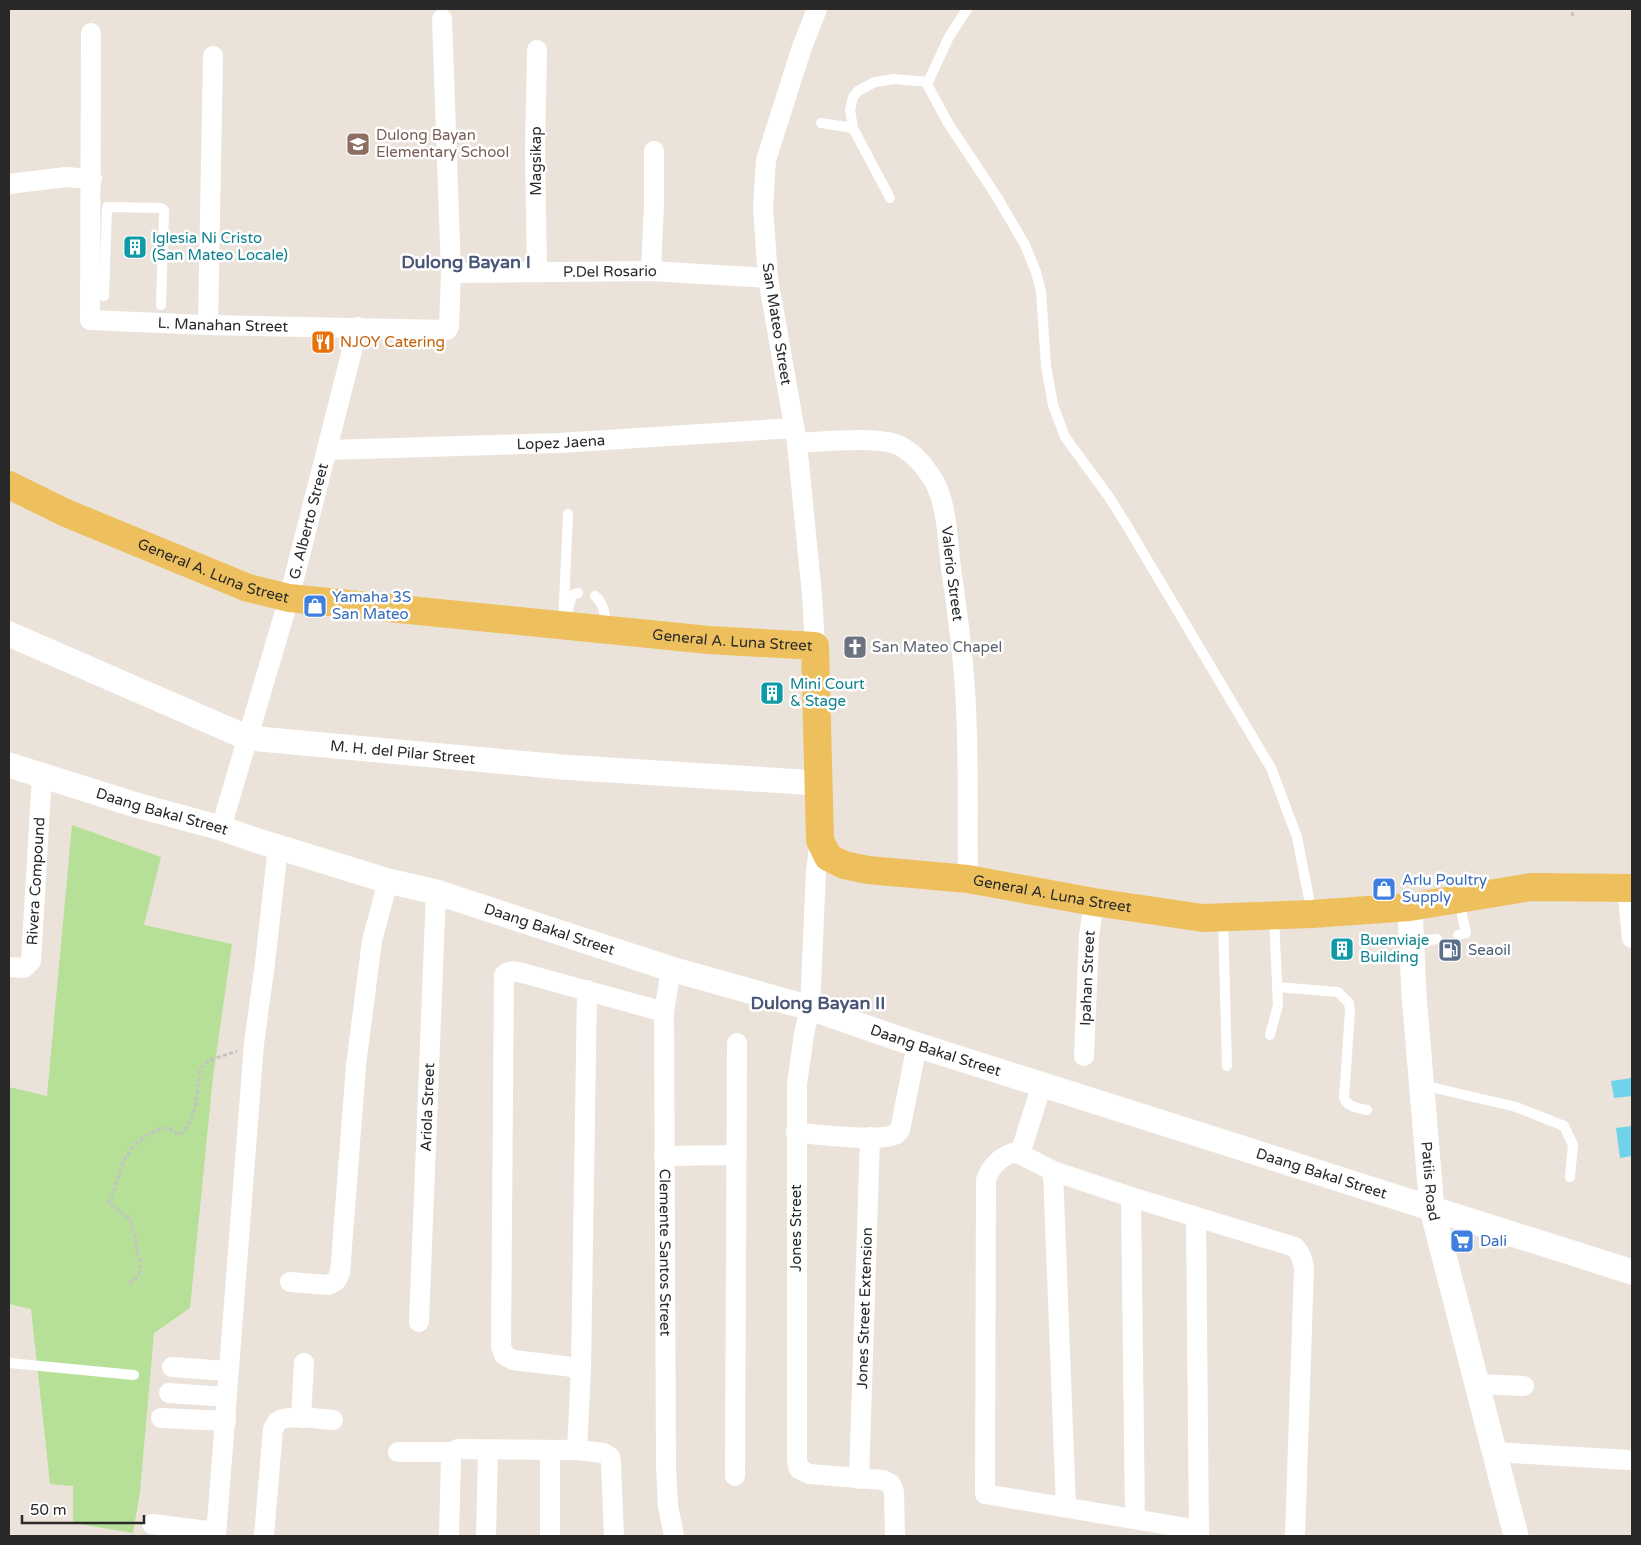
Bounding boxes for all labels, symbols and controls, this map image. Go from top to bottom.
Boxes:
place label: Dulong Bayan Elementary School [376,126,509,161]
street label: Magsikap [527,126,545,196]
school or university icon: Dulong Bayan Elementary School [345,131,371,157]
place label: Iglesia Ni Cristo (San Mateo Locale) [152,229,288,264]
building icon: Iglesia Ni Cristo (San Mateo Locale) [122,234,148,260]
district label: Dulong Bayan I [401,251,531,273]
street label: P.Del Rosario [563,262,658,281]
street label: San Mateo Street [758,262,796,387]
street label: L. Manahan Street [157,314,289,336]
restaurant icon: NJOY Catering [310,329,336,355]
place label: NJOY Catering [340,333,445,351]
street label: Lopez Jaena [516,431,606,453]
street label: G. Alberto Street [285,461,332,581]
street label: Valerio Street [938,525,967,622]
street label: General A. Luna Street [135,534,291,607]
place label: Yamaha 3S San Mateo [332,588,411,623]
shop icon: Yamaha 3S San Mateo [302,593,328,619]
street label: General A. Luna Street [651,625,813,655]
church icon: San Mateo Chapel [842,634,868,660]
place label: San Mateo Chapel [872,638,1002,656]
place label: Mini Court & Stage [790,675,865,710]
building icon: Mini Court & Stage [759,680,785,706]
street label: M. H. del Pilar Street [329,737,476,768]
street label: Daang Bakal Street [94,784,231,839]
street label: Rivera Compound [23,816,48,946]
street label: General A. Luna Street [972,871,1133,916]
place label: Arlu Poultry Supply [1402,871,1487,906]
shop icon: Arlu Poultry Supply [1371,876,1397,902]
street label: Daang Bakal Street [482,899,617,959]
street label: Ipahan Street [1076,929,1099,1026]
place label: Buenviaje Building [1360,931,1429,966]
building icon: Buenviaje Building [1329,936,1355,962]
fuel station icon: Seaoil [1437,937,1463,963]
place label: Seaoil [1468,941,1511,959]
district label: Dulong Bayan II [751,992,885,1014]
street label: Daang Bakal Street [868,1021,1004,1080]
street label: Ariola Street [417,1062,438,1152]
street label: Patiis Road [1417,1141,1444,1223]
street label: Daang Bakal Street [1254,1144,1390,1203]
street label: Clemente Santos Street [656,1169,674,1336]
street label: Jones Street [787,1184,805,1272]
street label: Jones Street Extension [853,1227,876,1389]
supermarket icon: Dali [1449,1228,1475,1254]
place label: Dali [1480,1232,1507,1250]
scale bar [22,1492,145,1524]
text: 50 m [30,1501,67,1519]

